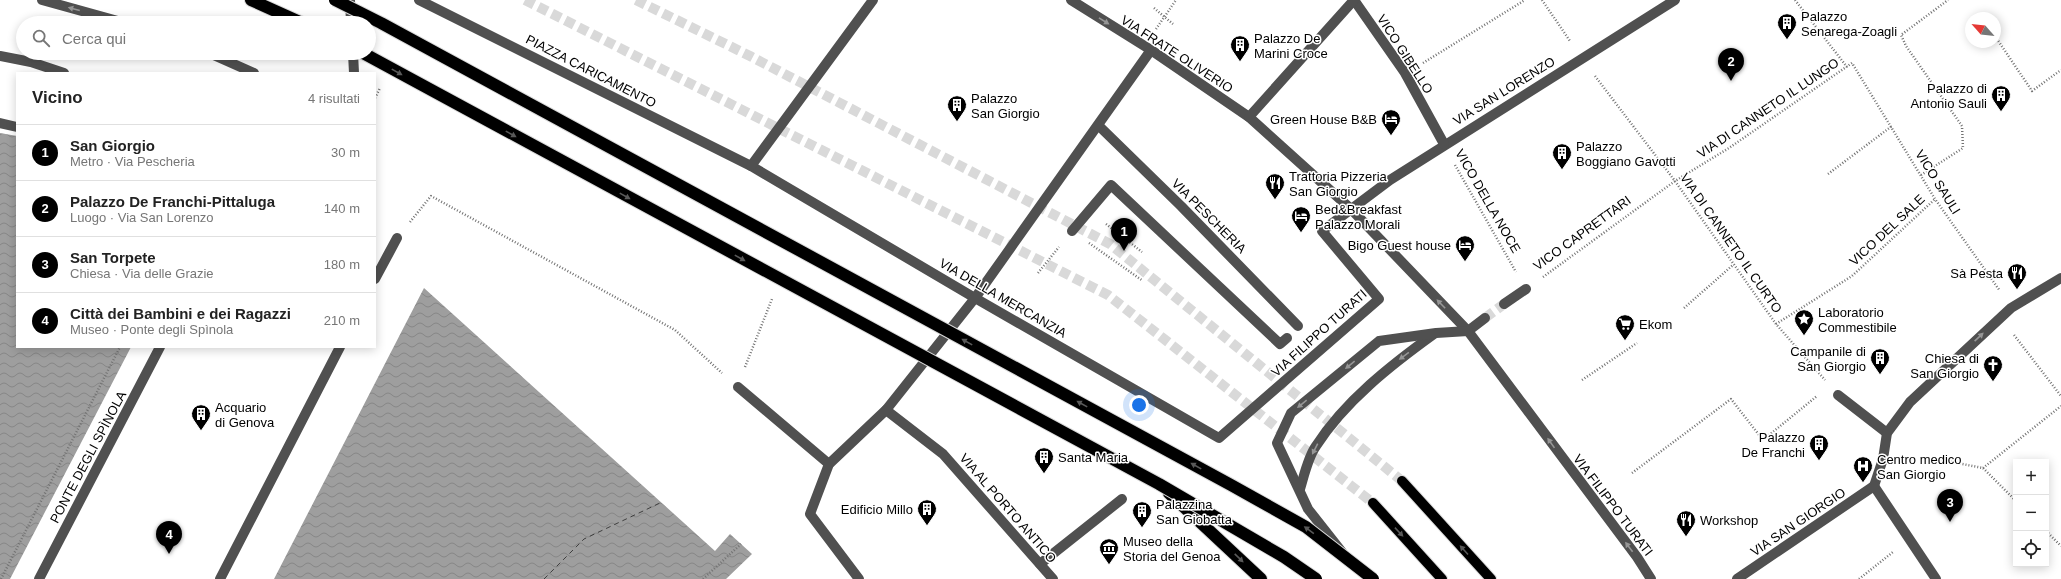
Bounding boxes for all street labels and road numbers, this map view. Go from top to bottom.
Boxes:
street label: VIA FRATE OLIVERIO [1118,12,1236,96]
street label: VICO GIBELLO [1374,12,1436,96]
street label: PIAZZA CARICAMENTO [523,32,659,110]
street label: VIA SAN LORENZO [1450,54,1558,128]
street label: VIA DI CANNETO IL LUNGO [1694,55,1842,161]
street label: VICO DELLA NOCE [1452,147,1524,256]
street label: VICO SAULI [1912,147,1964,217]
street label: VIA DI CANNETO IL CURTO [1677,170,1785,316]
street label: VIA PESCHERIA [1169,176,1250,257]
street label: VICO DEL SALE [1846,191,1928,269]
street label: VICO CAPRETTARI [1530,193,1634,273]
street label: VIA DELLA MERCANZIA [937,255,1070,341]
street label: VIA FILIPPO TURATI [1268,286,1370,380]
street label: PONTE DEGLI SPÌNOLA [47,388,129,526]
street label: VIA AL PORTO ANTICO [956,450,1060,566]
street label: VIA FILIPPO TURATI [1570,451,1656,559]
street label: VIA SAN GIORGIO [1748,485,1848,559]

